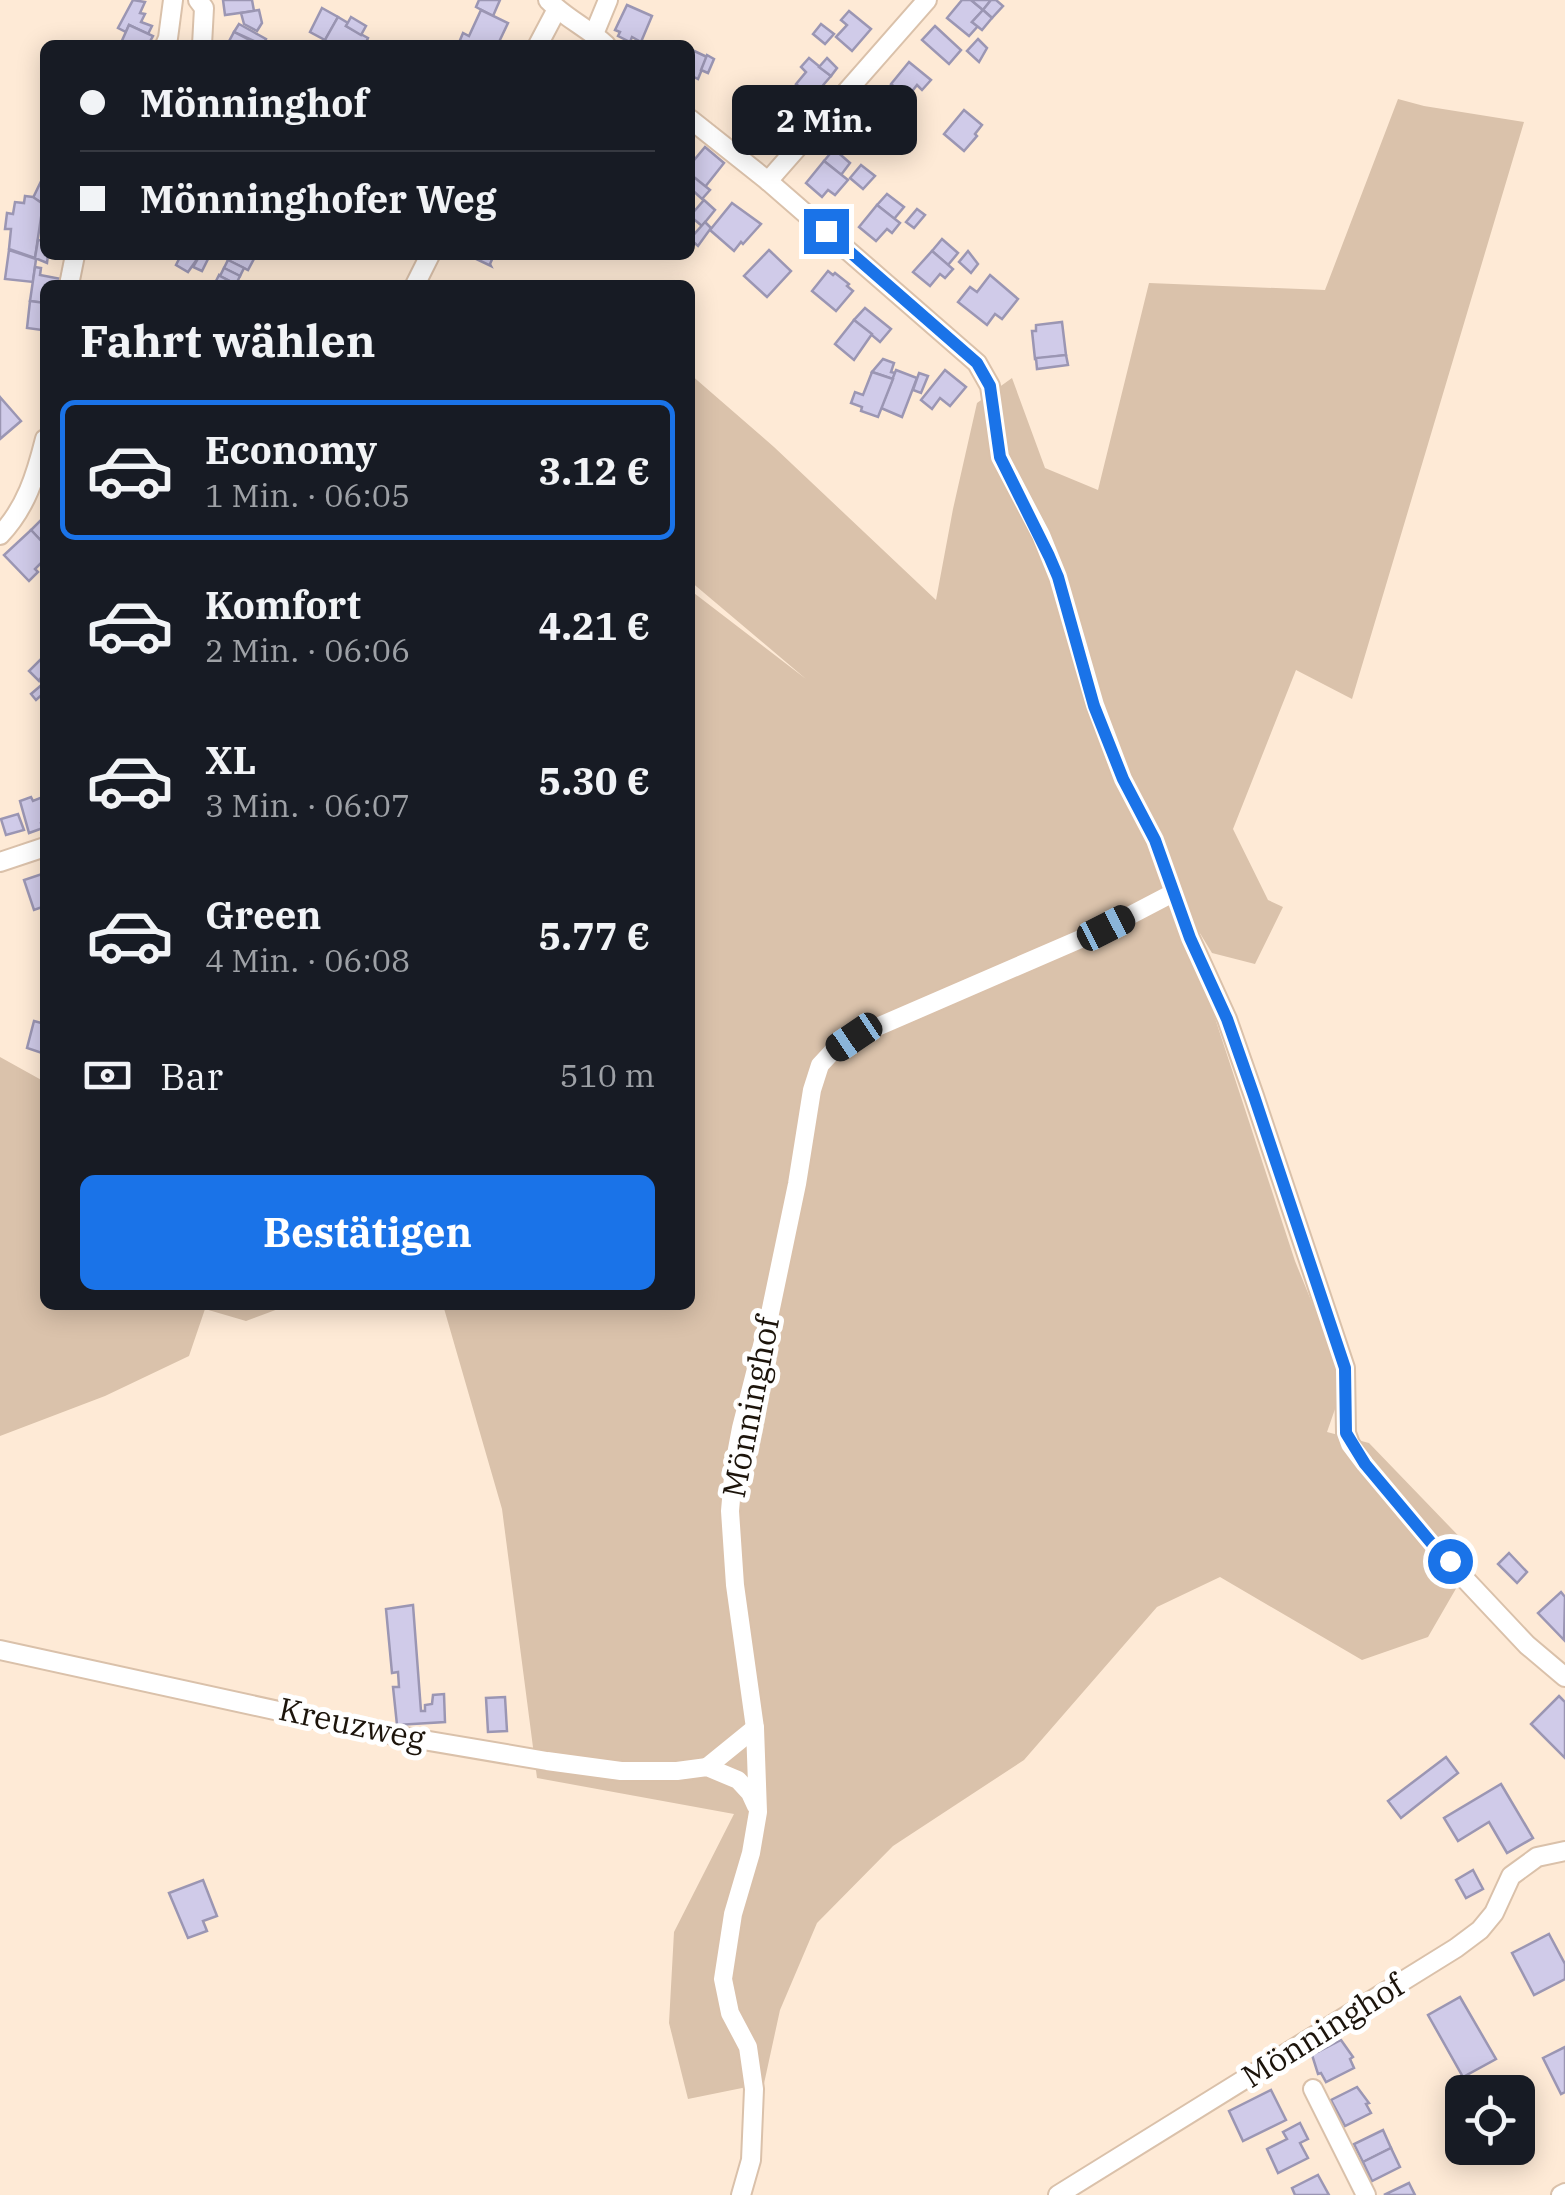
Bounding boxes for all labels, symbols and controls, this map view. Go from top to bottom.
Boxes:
text: Mönninghof [140,78,368,127]
callout: 2 Min. [734,86,918,156]
text: 2 Min. [776,99,873,141]
text: Mönninghofer Weg [140,174,497,223]
route end [804,209,849,254]
text: Fahrt wählen [80,311,375,369]
icon: car [85,425,175,515]
text: Economy [205,425,377,474]
text: 3.12 € [538,446,650,495]
text: 1 Min. · 06:05 [205,474,410,516]
icon: car [85,580,175,670]
text: Komfort [205,580,361,629]
text: 4.21 € [538,601,650,650]
text: 2 Min. · 06:06 [205,629,410,671]
icon: car [85,735,175,825]
text: XL [205,735,256,784]
text: 5.30 € [538,756,650,805]
text: 3 Min. · 06:07 [205,784,410,826]
icon: car [85,890,175,980]
text: Green [205,890,321,939]
car [1072,901,1140,955]
text: 5.77 € [538,911,650,960]
text: 4 Min. · 06:08 [205,939,410,981]
car [821,1008,887,1066]
icon: cash [80,1048,135,1103]
text: Bar [160,1051,223,1100]
text: 510 m [559,1054,655,1096]
button: Bestätigen [80,1175,655,1290]
street label: Mönninghof [712,1311,789,1501]
route start [1428,1539,1473,1584]
street label: Kreuzweg [275,1687,429,1759]
street label: Mönninghof [1234,1963,1413,2097]
map controls [1445,2075,1535,2165]
button: locate [1445,2075,1535,2165]

